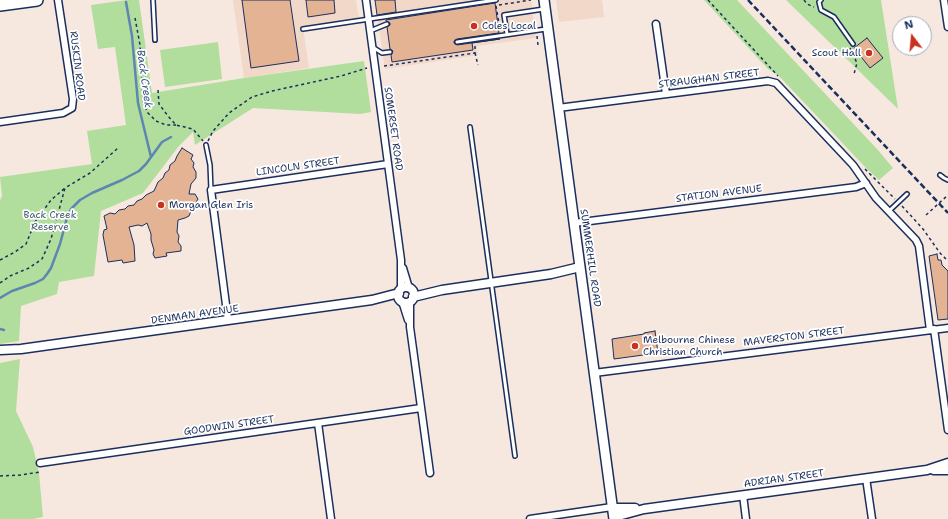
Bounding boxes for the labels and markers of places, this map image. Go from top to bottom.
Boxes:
place label: Coles Local [482,20,536,32]
marker: Coles Local [469,21,479,31]
place label: Scout Hall [812,47,861,59]
marker: Scout Hall [864,48,874,58]
place label: Morgan Glen Iris [169,199,253,211]
marker: Morgan Glen Iris [156,200,166,210]
place label: Melbourne Chinese Christian Church [643,334,735,358]
marker: Melbourne Chinese Christian Church [630,341,640,351]

